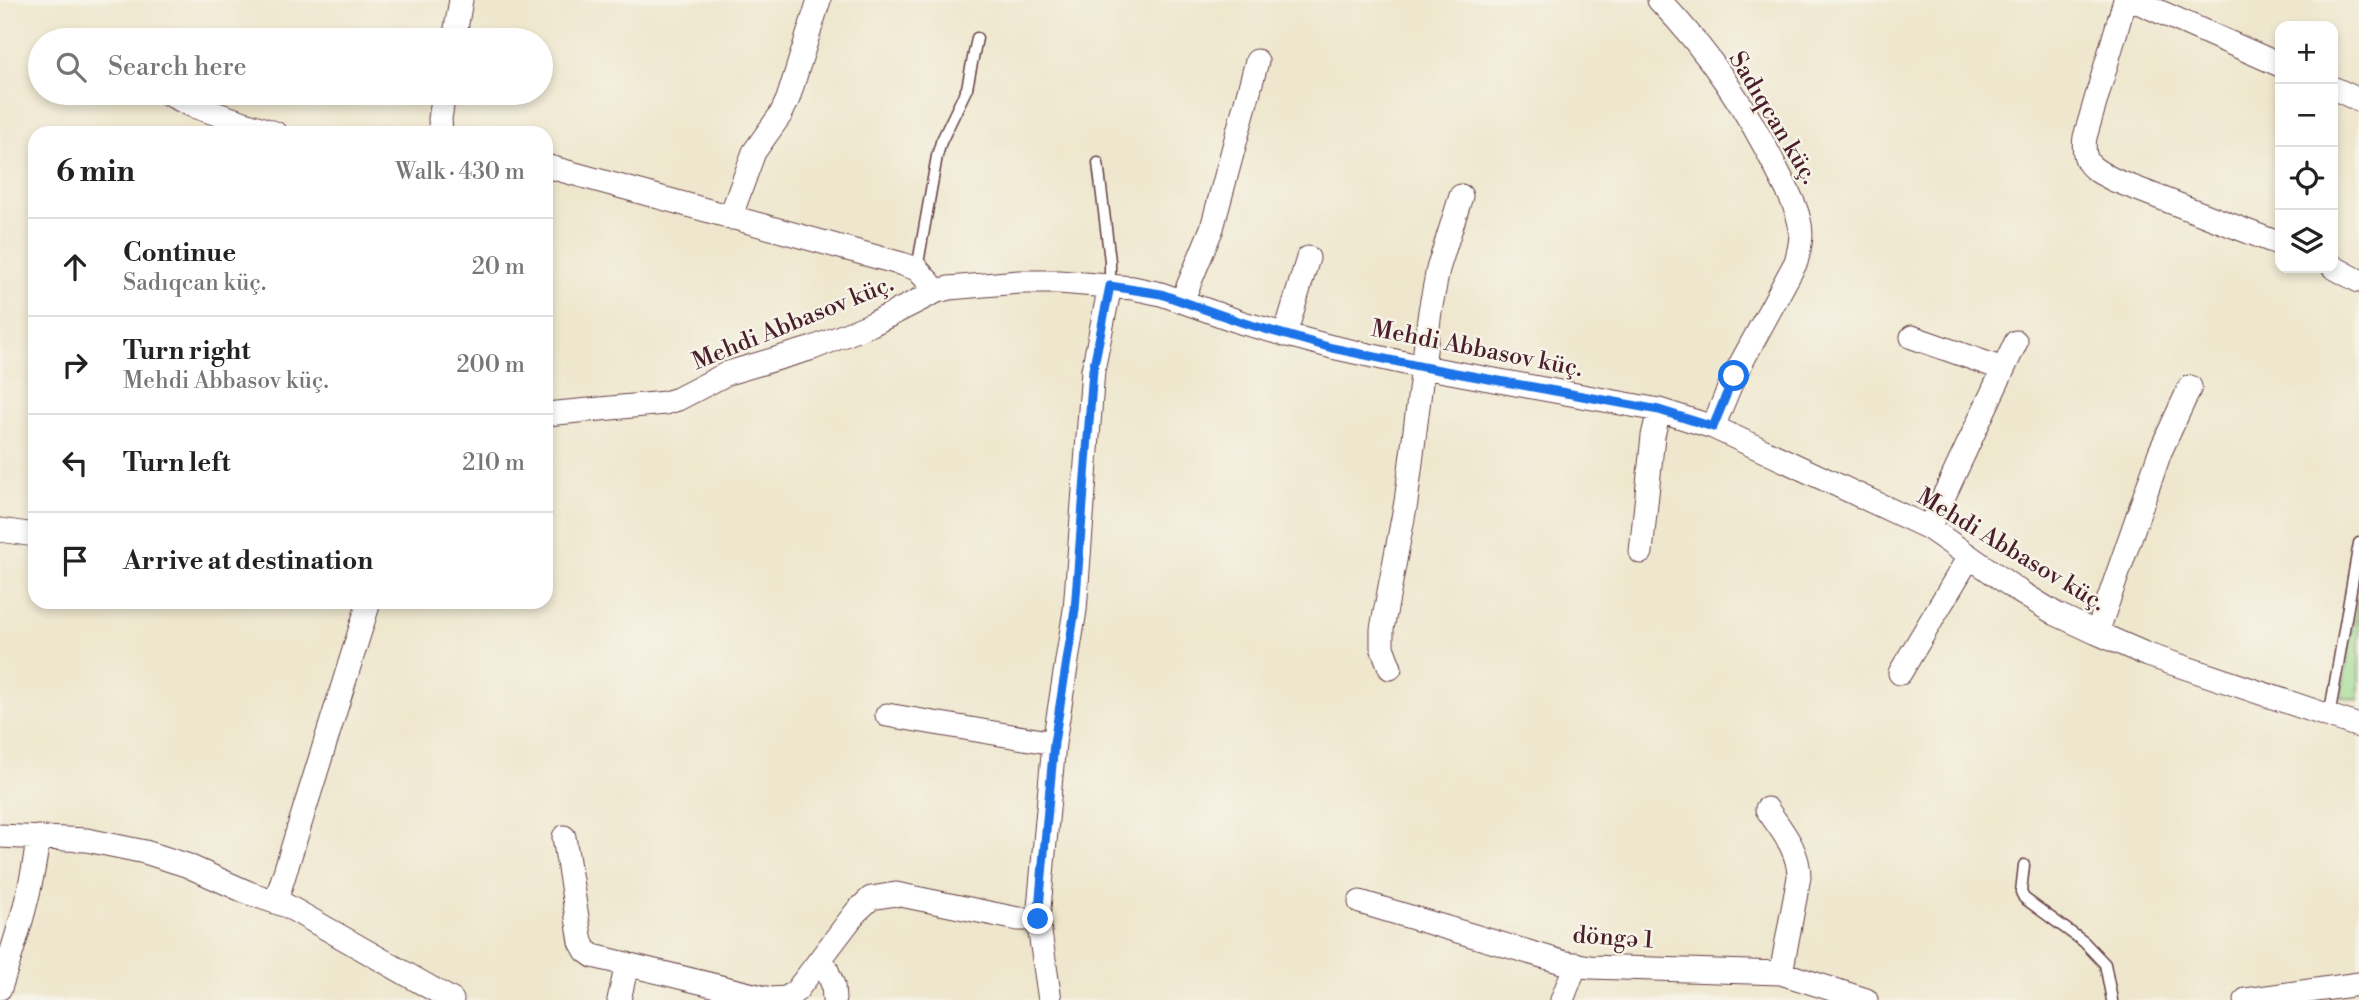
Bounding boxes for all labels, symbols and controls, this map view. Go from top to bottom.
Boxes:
map controls [2275,21,2338,273]
button: + [2275,21,2338,84]
search box [28,28,553,105]
street label: Sadıqcan küç. [1722,46,1824,190]
icon: search [52,48,90,86]
text: Search here [108,51,247,83]
button: − [2275,84,2338,147]
button: locate [2275,147,2338,210]
text: 6 min [56,153,135,191]
text: Walk · 430 m [395,158,525,186]
button: layers [2275,210,2338,273]
text: Continue [123,237,236,269]
icon: ahead [56,248,94,286]
text: 20 m [472,253,525,281]
text: Sadıqcan küç. [123,269,266,297]
street label: Mehdi Abbasov küç. [688,269,898,377]
street label: Mehdi Abbasov küç. [1369,314,1585,384]
text: Turn right [123,335,251,367]
icon: right [56,346,94,384]
text: 200 m [457,351,525,379]
route start [1718,360,1749,391]
text: Mehdi Abbasov küç. [123,367,329,395]
icon: left [56,444,94,482]
text: Turn left [123,447,231,479]
text: 210 m [462,449,525,477]
street label: Mehdi Abbasov küç. [1911,482,2111,618]
icon: arrive [56,542,94,580]
text: Arrive at destination [123,545,373,577]
route end [1022,903,1053,934]
street label: döngə 1 [1571,920,1655,956]

